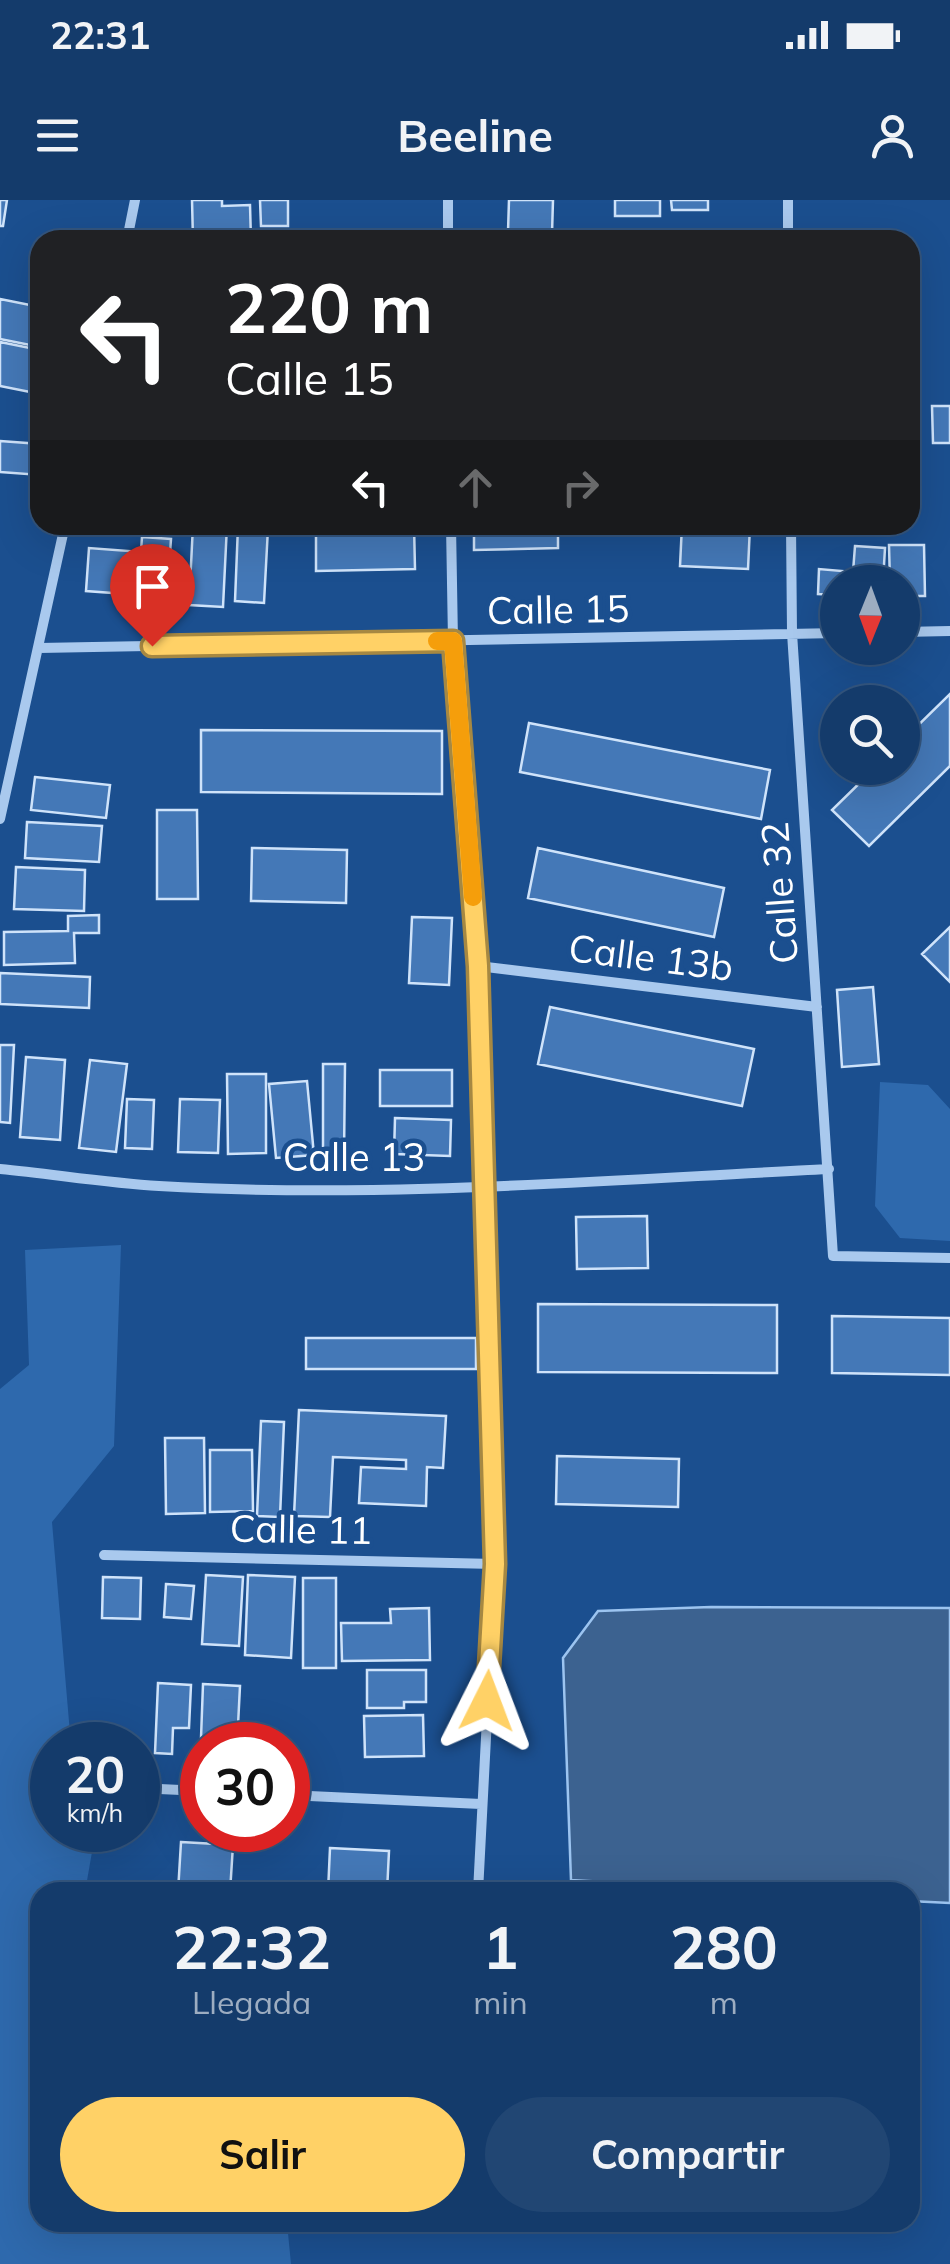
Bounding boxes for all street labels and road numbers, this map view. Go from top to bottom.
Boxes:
street label: Calle 15 [486,584,630,634]
street label: Calle 32 [750,820,808,966]
street label: Calle 13b [566,923,736,991]
street label: Calle 13 [283,1133,425,1181]
street label: Calle 11 [229,1504,373,1554]

